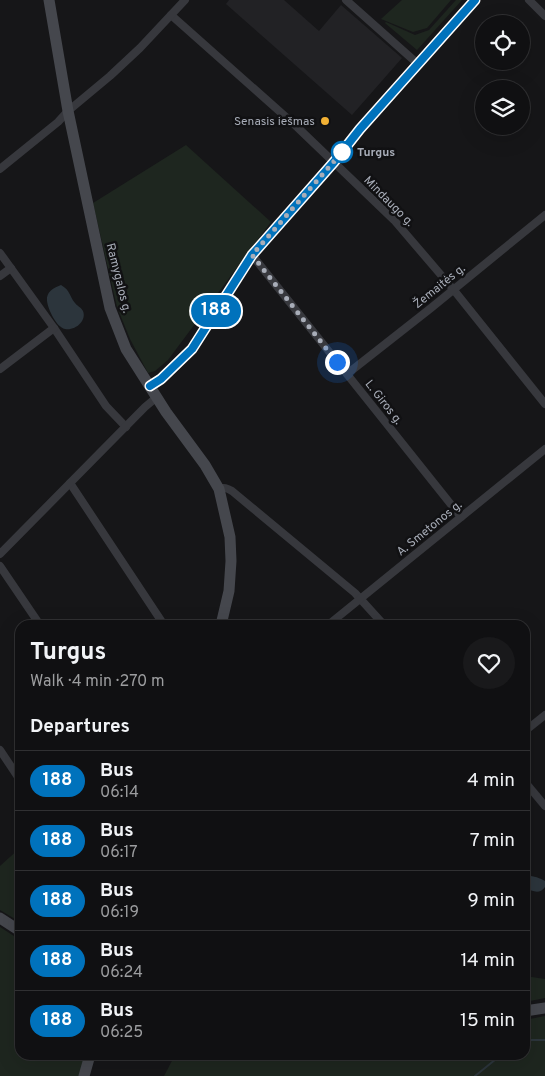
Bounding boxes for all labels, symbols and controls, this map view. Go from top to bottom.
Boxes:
map controls [475,15,530,135]
button: locate [475,15,530,70]
button: layers [475,80,530,135]
place label: Senasis iešmas [234,114,315,130]
marker: Senasis iešmas [319,115,331,127]
marker: Turgus [331,141,353,163]
place label: Turgus [357,145,395,161]
street label: Mindaugo g. [360,173,417,231]
street label: Ramygalos g. [102,242,135,315]
street label: Žemaitės g. [410,261,469,313]
line badge: 188 [187,295,245,327]
text: 188 [201,299,231,322]
your location [325,350,350,375]
street label: L. Giros g. [361,377,406,428]
street label: A. Smetonos g. [394,497,466,560]
button: heart [463,637,515,689]
text: Turgus [30,638,106,668]
text: Walk · 4 min · 270 m [30,672,165,692]
text: Departures [30,715,130,739]
text: Bus [100,759,134,783]
text: 188 [43,769,72,792]
text: 4 min [467,769,515,793]
text: 06:14 [100,783,139,803]
text: Bus [100,819,134,843]
text: 188 [43,829,72,852]
text: 7 min [470,829,515,853]
text: 06:17 [100,843,138,863]
text: Bus [100,879,134,903]
text: 188 [43,889,72,912]
text: 9 min [468,889,515,913]
text: 06:19 [100,903,139,923]
text: Bus [100,939,134,963]
text: 188 [43,949,72,972]
text: 14 min [460,949,515,973]
text: 06:24 [100,963,143,983]
text: Bus [100,999,134,1023]
text: 188 [43,1009,72,1032]
text: 15 min [460,1009,515,1033]
text: 06:25 [100,1023,143,1043]

